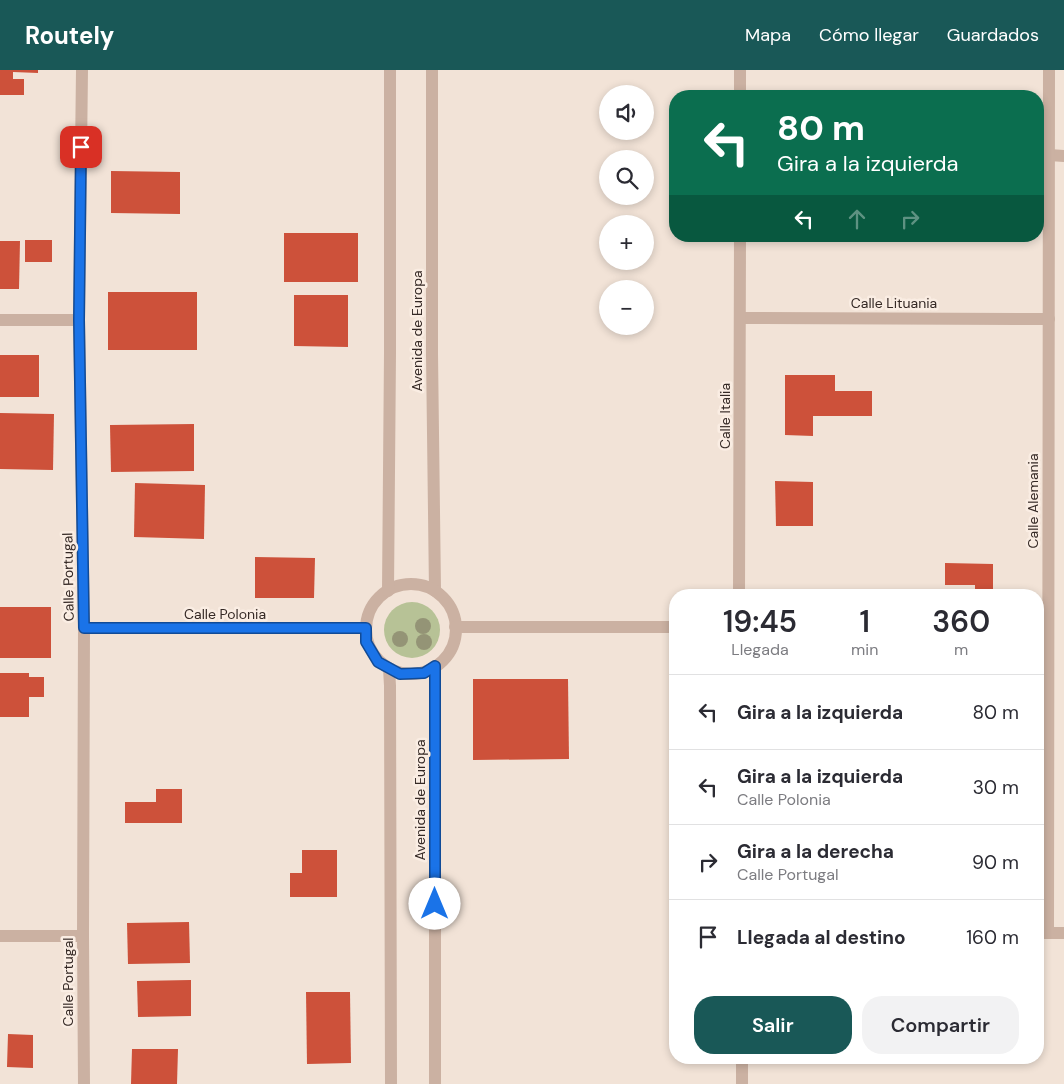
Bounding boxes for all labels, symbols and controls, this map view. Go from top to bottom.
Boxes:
text: Routely [25,20,114,51]
text: Mapa [745,23,791,47]
text: Cómo llegar [819,23,919,47]
text: Guardados [947,23,1039,47]
map controls [599,85,654,335]
button: sound [599,85,654,140]
text: 80 m [777,105,865,151]
icon: left [694,110,759,175]
pin [60,126,102,168]
icon: arrive [67,133,95,161]
text: Gira a la izquierda [777,149,958,178]
button: search [599,150,654,205]
icon: left [790,205,818,233]
icon: ahead [843,205,871,233]
icon: right [896,205,924,233]
button: + [599,215,654,270]
street label: Avenida de Europa [408,270,426,392]
button: − [599,280,654,335]
street label: Calle Lituania [851,294,937,312]
street label: Calle Italia [716,383,734,449]
street label: Calle Alemania [1024,453,1042,549]
street label: Calle Portugal [58,532,78,622]
text: 19:45 [723,602,797,641]
text: 1 [859,602,870,641]
text: 360 [932,602,990,641]
street label: Calle Polonia [184,605,266,623]
text: Llegada [731,639,789,660]
text: min [851,639,878,660]
text: m [954,639,968,660]
icon: left [694,698,722,726]
text: Gira a la izquierda [737,700,903,725]
text: 80 m [972,700,1019,725]
street label: Avenida de Europa [411,739,429,861]
text: Gira a la izquierda [737,764,903,789]
icon: left [694,773,722,801]
text: 30 m [973,775,1019,800]
text: Calle Polonia [737,789,831,810]
text: Gira a la derecha [737,839,894,864]
icon: right [694,848,722,876]
text: 90 m [972,850,1019,875]
text: Calle Portugal [737,864,839,885]
position arrow [408,877,460,929]
icon: arrive [694,923,722,951]
text: Llegada al destino [737,925,906,950]
text: 160 m [966,925,1019,950]
street label: Calle Portugal [59,938,77,1026]
button: Salir [694,996,852,1054]
button: Compartir [862,996,1019,1054]

